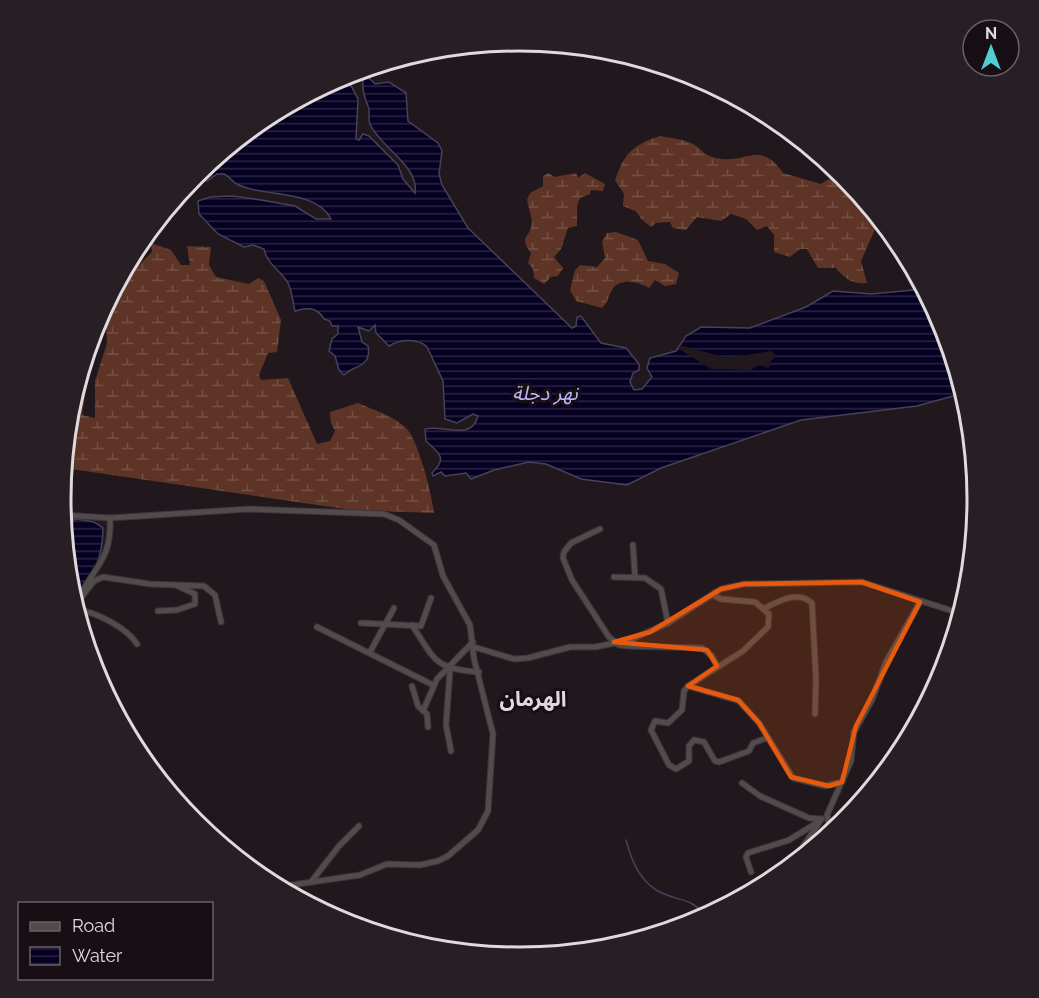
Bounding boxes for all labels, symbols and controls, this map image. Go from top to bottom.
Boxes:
north arrow [961,18,1021,78]
text: N [985,24,997,43]
water label: نهر دجلة [512,381,579,405]
district label: الهرمان [499,686,567,711]
legend [18,902,213,980]
text: Road [72,915,115,936]
text: Water [72,945,123,966]

